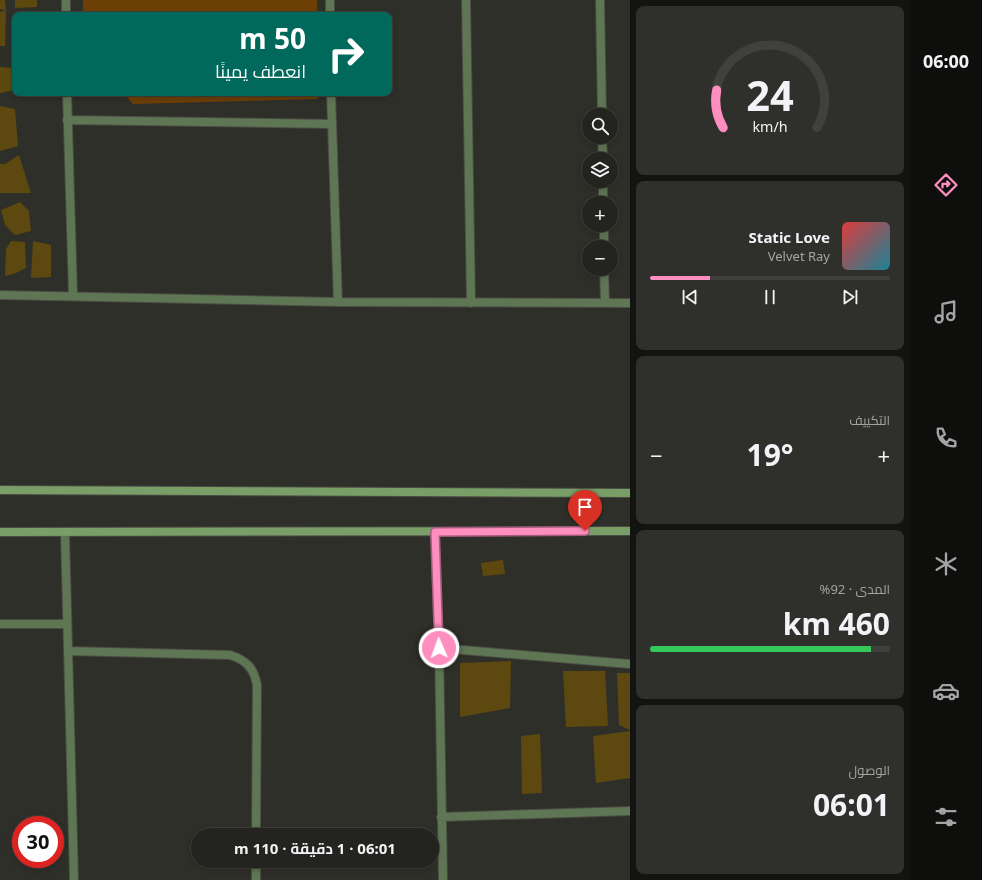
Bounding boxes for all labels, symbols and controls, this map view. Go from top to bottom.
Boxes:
text: 50 m [239,19,306,57]
icon: right [320,28,372,80]
text: 06:00 [923,49,969,73]
text: انعطف يمينًا [215,59,306,83]
text: 24 [746,67,794,123]
map controls [582,108,618,276]
button: search [582,108,618,144]
text: km/h [752,117,788,136]
button: layers [582,152,618,188]
icon: directions [932,171,960,199]
button: + [582,196,618,232]
text: Static Love [749,227,830,247]
button: − [582,240,618,276]
text: Velvet Ray [768,247,830,265]
icon: previous [679,286,701,308]
icon: pause [759,286,781,308]
icon: next [839,286,861,308]
icon: music [932,298,960,326]
text: التكييف [849,411,890,429]
icon: phone [932,424,960,452]
text: 19° [746,434,794,475]
text: − [650,440,663,470]
text: + [877,440,890,470]
pin [568,490,602,531]
icon: arrive [574,496,596,518]
icon: climate [932,550,960,578]
text: المدى · 92% [820,580,890,598]
text: 460 km [783,603,890,644]
position arrow [418,627,460,669]
icon: car [932,677,960,705]
text: الوصول [849,761,890,779]
text: 06:01 [813,784,890,825]
icon: filters [932,803,960,831]
speed limit sign: 30 [12,816,64,868]
text: 06:01 · 1 دقيقة · 110 m [234,838,396,858]

